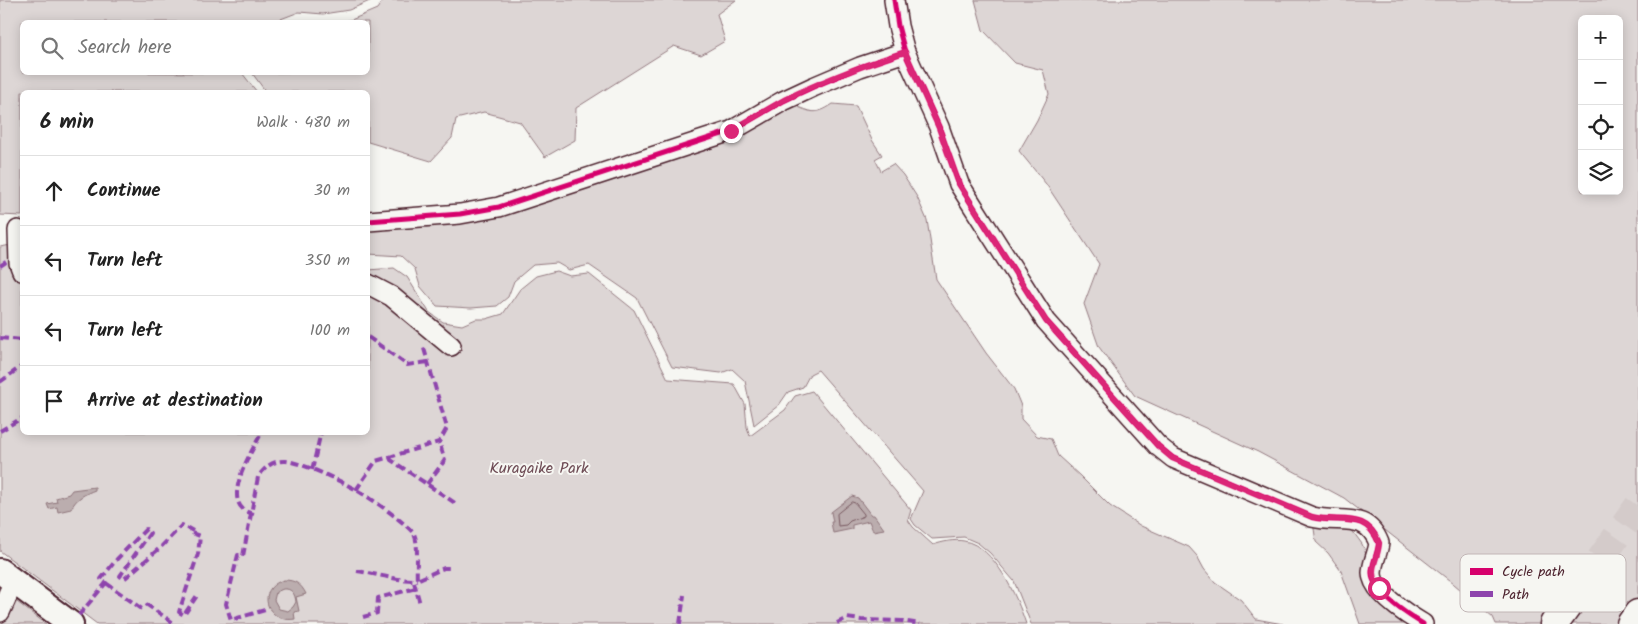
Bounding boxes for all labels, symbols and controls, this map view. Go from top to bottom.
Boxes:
map controls [1578,15,1623,195]
button: + [1578,15,1623,60]
search box [20,20,370,75]
text: Search here [78,33,172,63]
icon: search [38,34,66,62]
button: − [1578,60,1623,105]
button: locate [1578,105,1623,150]
text: 6 min [40,106,94,139]
text: Walk · 480 m [256,110,350,135]
route end [720,120,743,143]
button: layers [1578,150,1623,195]
text: Continue [87,176,160,206]
icon: ahead [40,177,68,205]
text: 30 m [314,178,350,203]
text: Turn left [87,246,162,276]
icon: left [40,247,68,275]
text: 350 m [305,248,350,273]
text: Turn left [87,316,162,346]
icon: left [40,317,68,345]
text: 100 m [310,318,350,343]
text: Arrive at destination [87,386,263,416]
icon: arrive [40,387,68,415]
park label: Kuragaike Park [490,456,589,481]
legend [1460,554,1626,612]
text: Cycle path [1502,561,1565,583]
route start [1368,577,1391,600]
text: Path [1502,584,1529,606]

